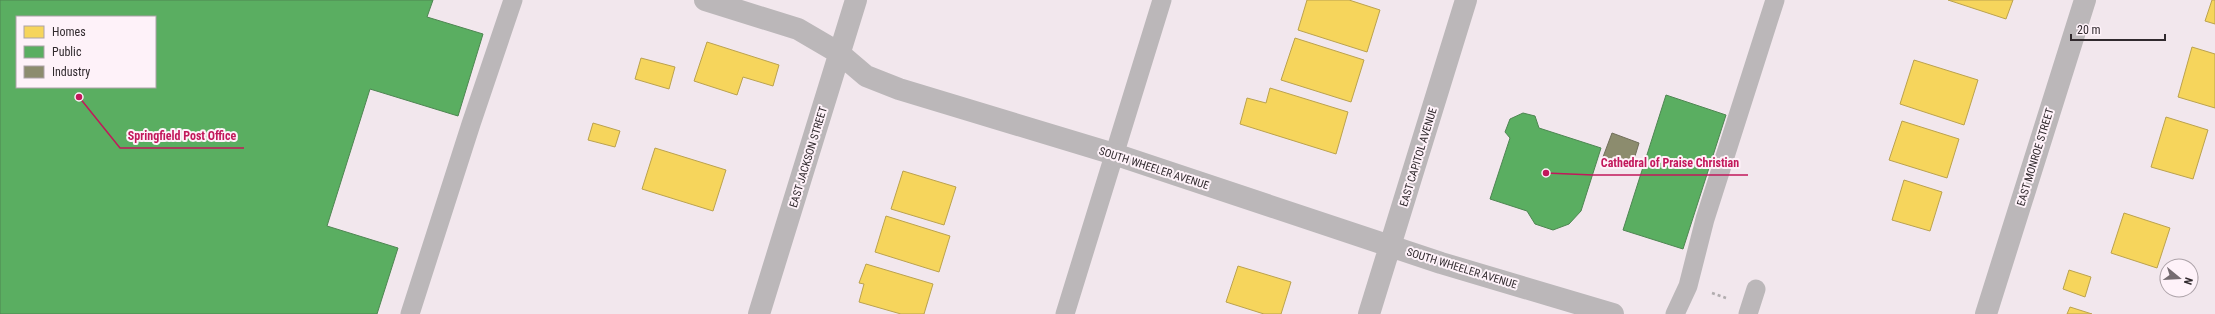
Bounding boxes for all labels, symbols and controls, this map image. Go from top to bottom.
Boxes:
legend [16,16,156,88]
scale bar [2071,16,2165,42]
text: 20 m [2077,23,2101,37]
text: Homes [52,25,86,39]
text: Public [52,45,82,59]
text: Industry [52,65,90,79]
street label: EAST JACKSON STREET [787,105,830,209]
street label: EAST CAPITOL AVENUE [1397,106,1440,208]
street label: EAST MONROE STREET [2014,106,2057,208]
callout: Springfield Post Office [120,124,244,148]
text: Springfield Post Office [128,129,236,143]
street label: SOUTH WHEELER AVENUE [1097,145,1211,193]
callout: Cathedral of Praise Christian [1593,151,1748,175]
text: Cathedral of Praise Christian [1601,156,1739,170]
street label: SOUTH WHEELER AVENUE [1405,245,1519,292]
north arrow [2159,258,2199,298]
text: N [2181,276,2195,286]

